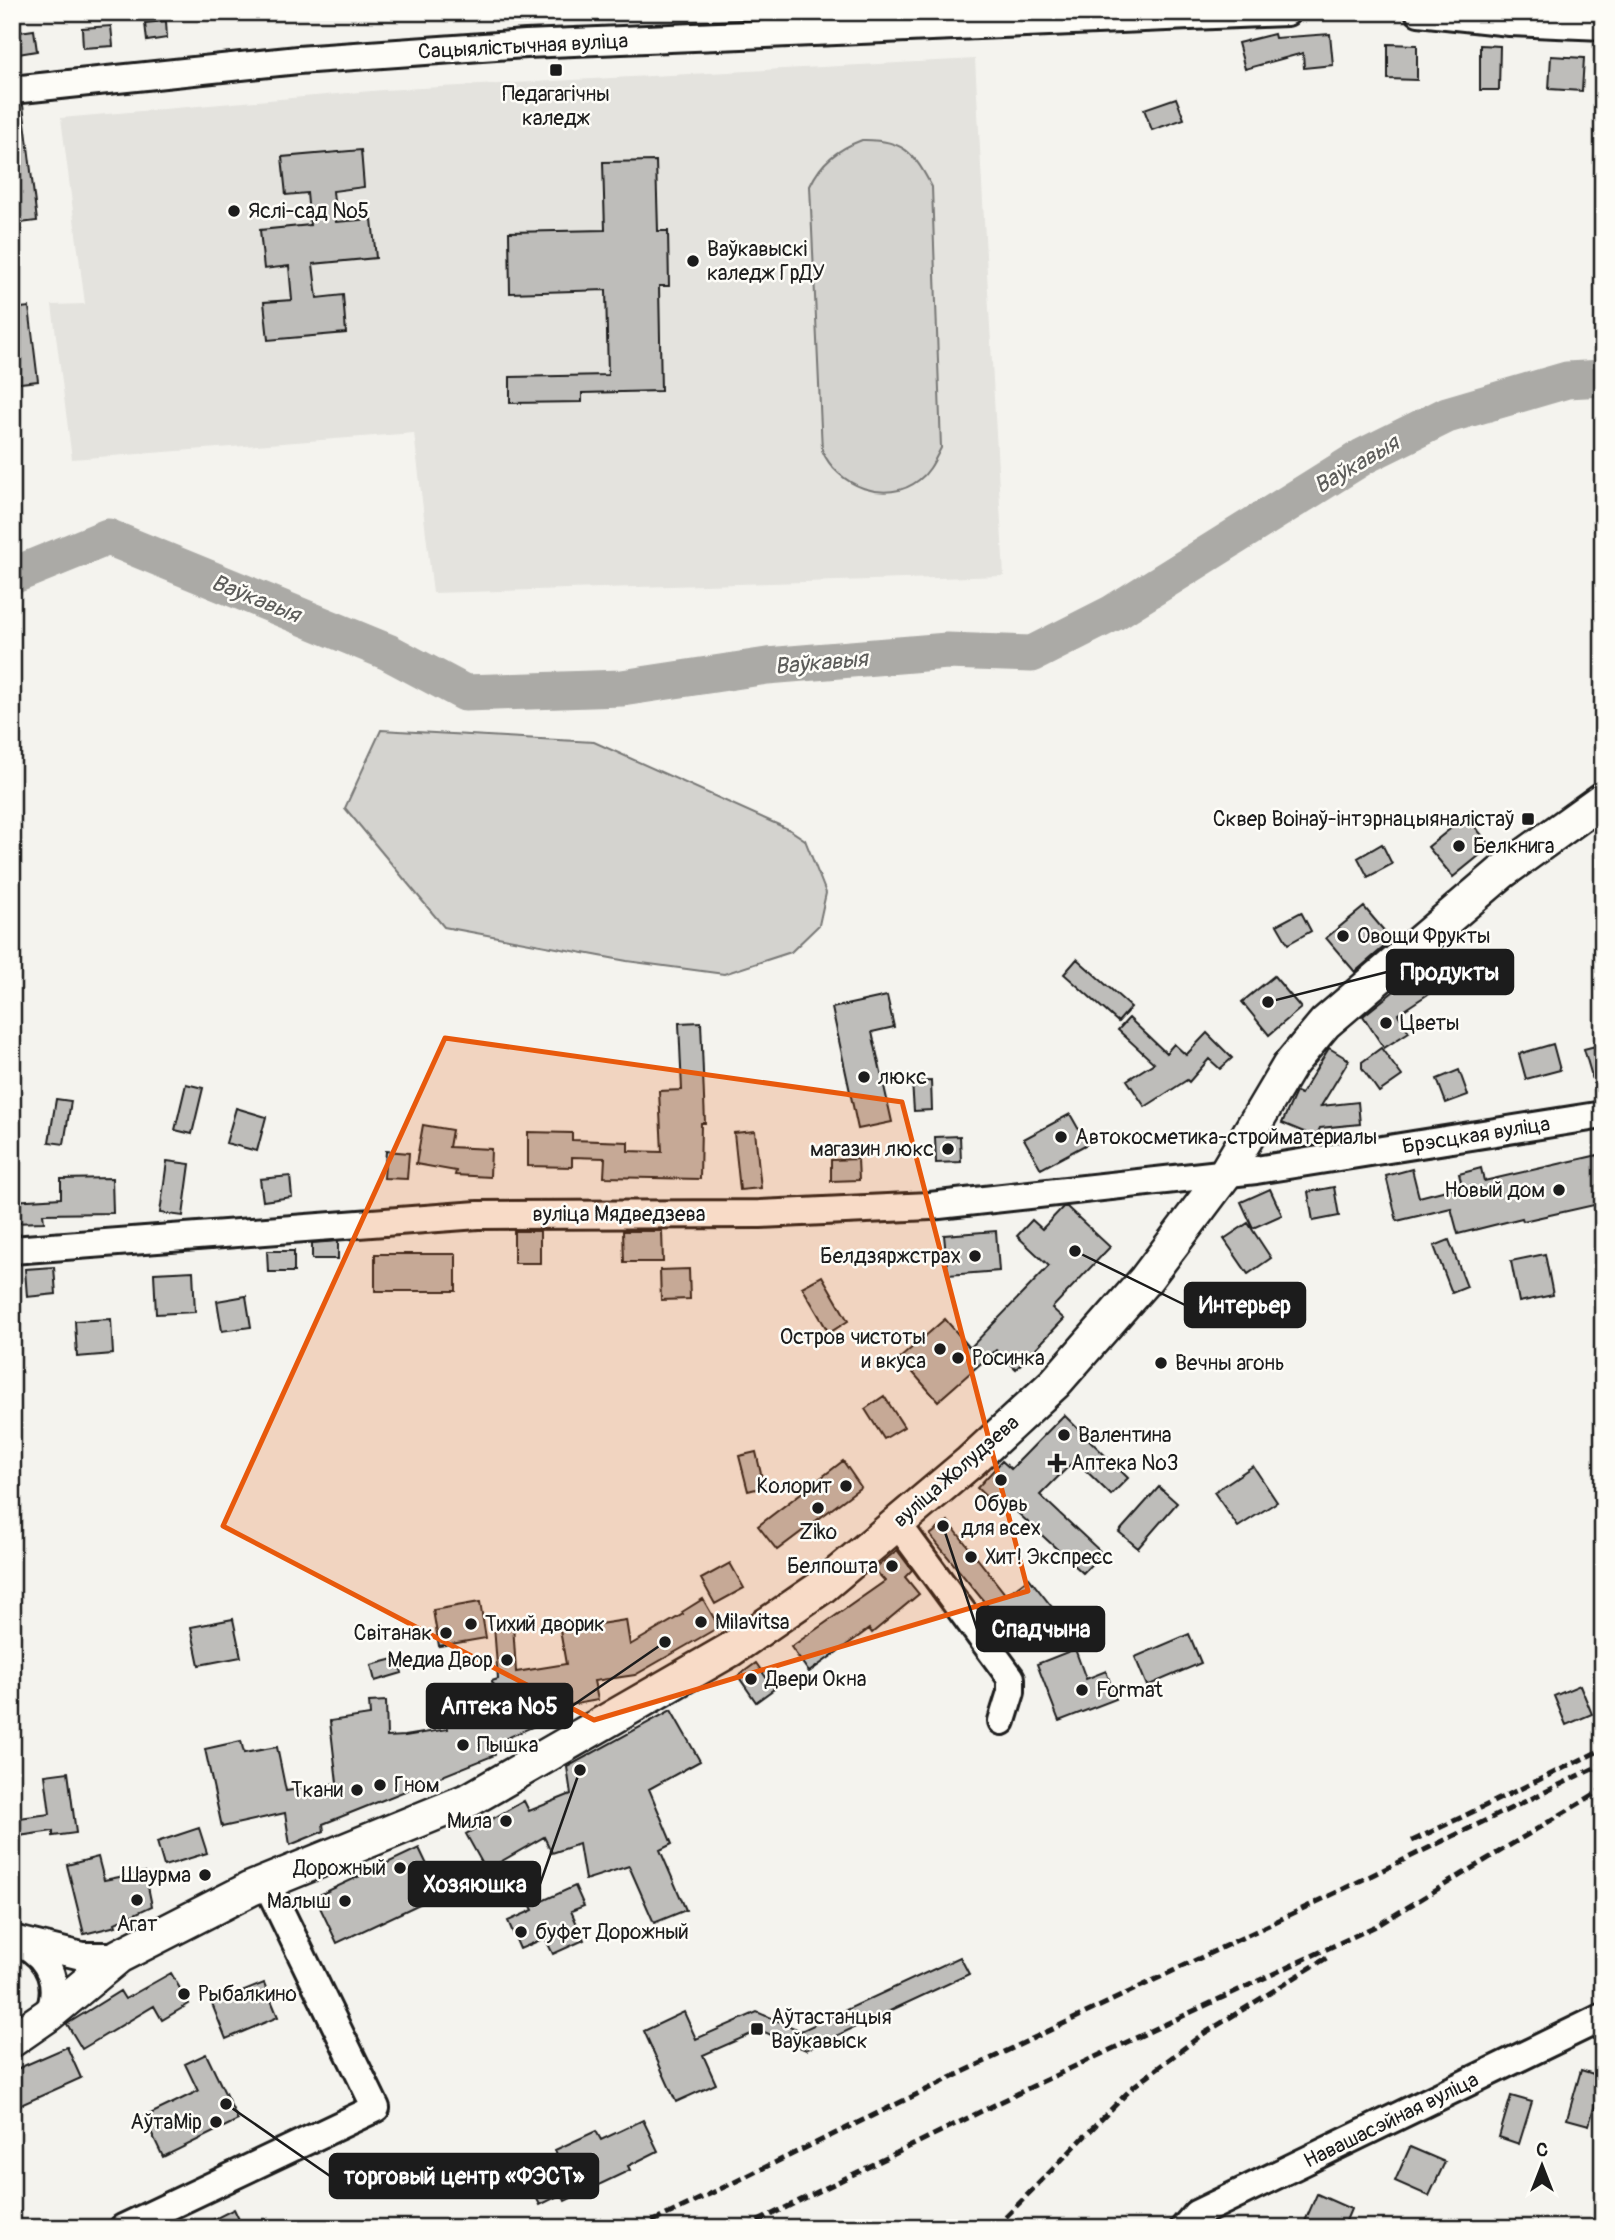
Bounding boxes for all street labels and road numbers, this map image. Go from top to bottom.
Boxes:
street label: Сацыялістычная вуліца [417,28,629,65]
street label: Брэсцкая вуліца [1400,1110,1552,1161]
street label: вуліца Мядведзева [532,1201,706,1228]
street label: вуліца Жолудзева [888,1409,1025,1534]
street label: Навашасэйная вуліца [1299,2066,1483,2175]

